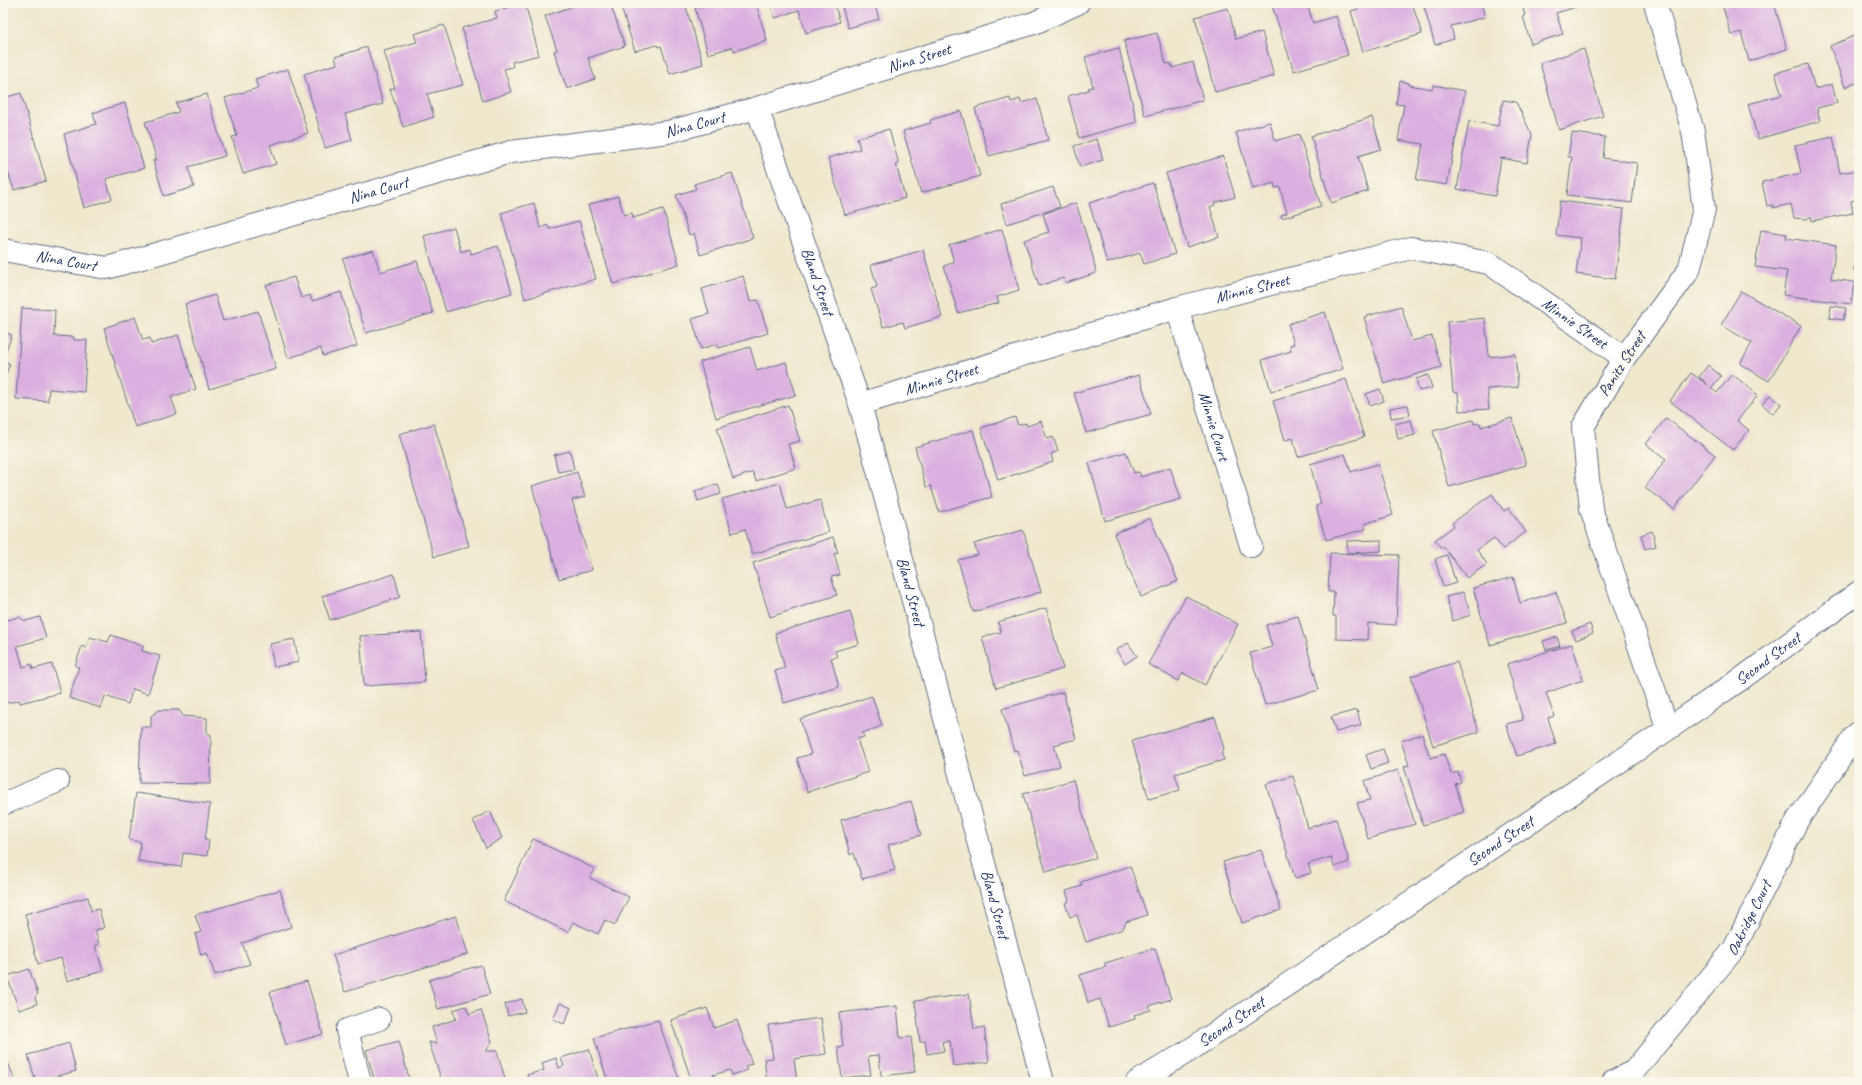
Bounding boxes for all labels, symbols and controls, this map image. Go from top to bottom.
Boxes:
street label: Nina Street [885,39,955,77]
street label: Nina Court [663,106,729,142]
street label: Nina Court [347,171,413,208]
street label: Bland Street [797,245,839,321]
street label: Nina Court [34,246,100,276]
street label: Minnie Street [1213,269,1293,308]
street label: Minnie Street [1538,293,1613,354]
street label: Panitz Street [1594,326,1652,400]
street label: Minnie Street [902,358,982,400]
street label: Minnie Court [1194,389,1234,465]
street label: Bland Street [892,555,930,631]
street label: Second Street [1732,627,1807,690]
street label: Second Street [1463,810,1540,871]
street label: Bland Street [976,868,1015,944]
street label: Oakridge Court [1723,875,1777,960]
street label: Second Street [1194,991,1271,1052]

